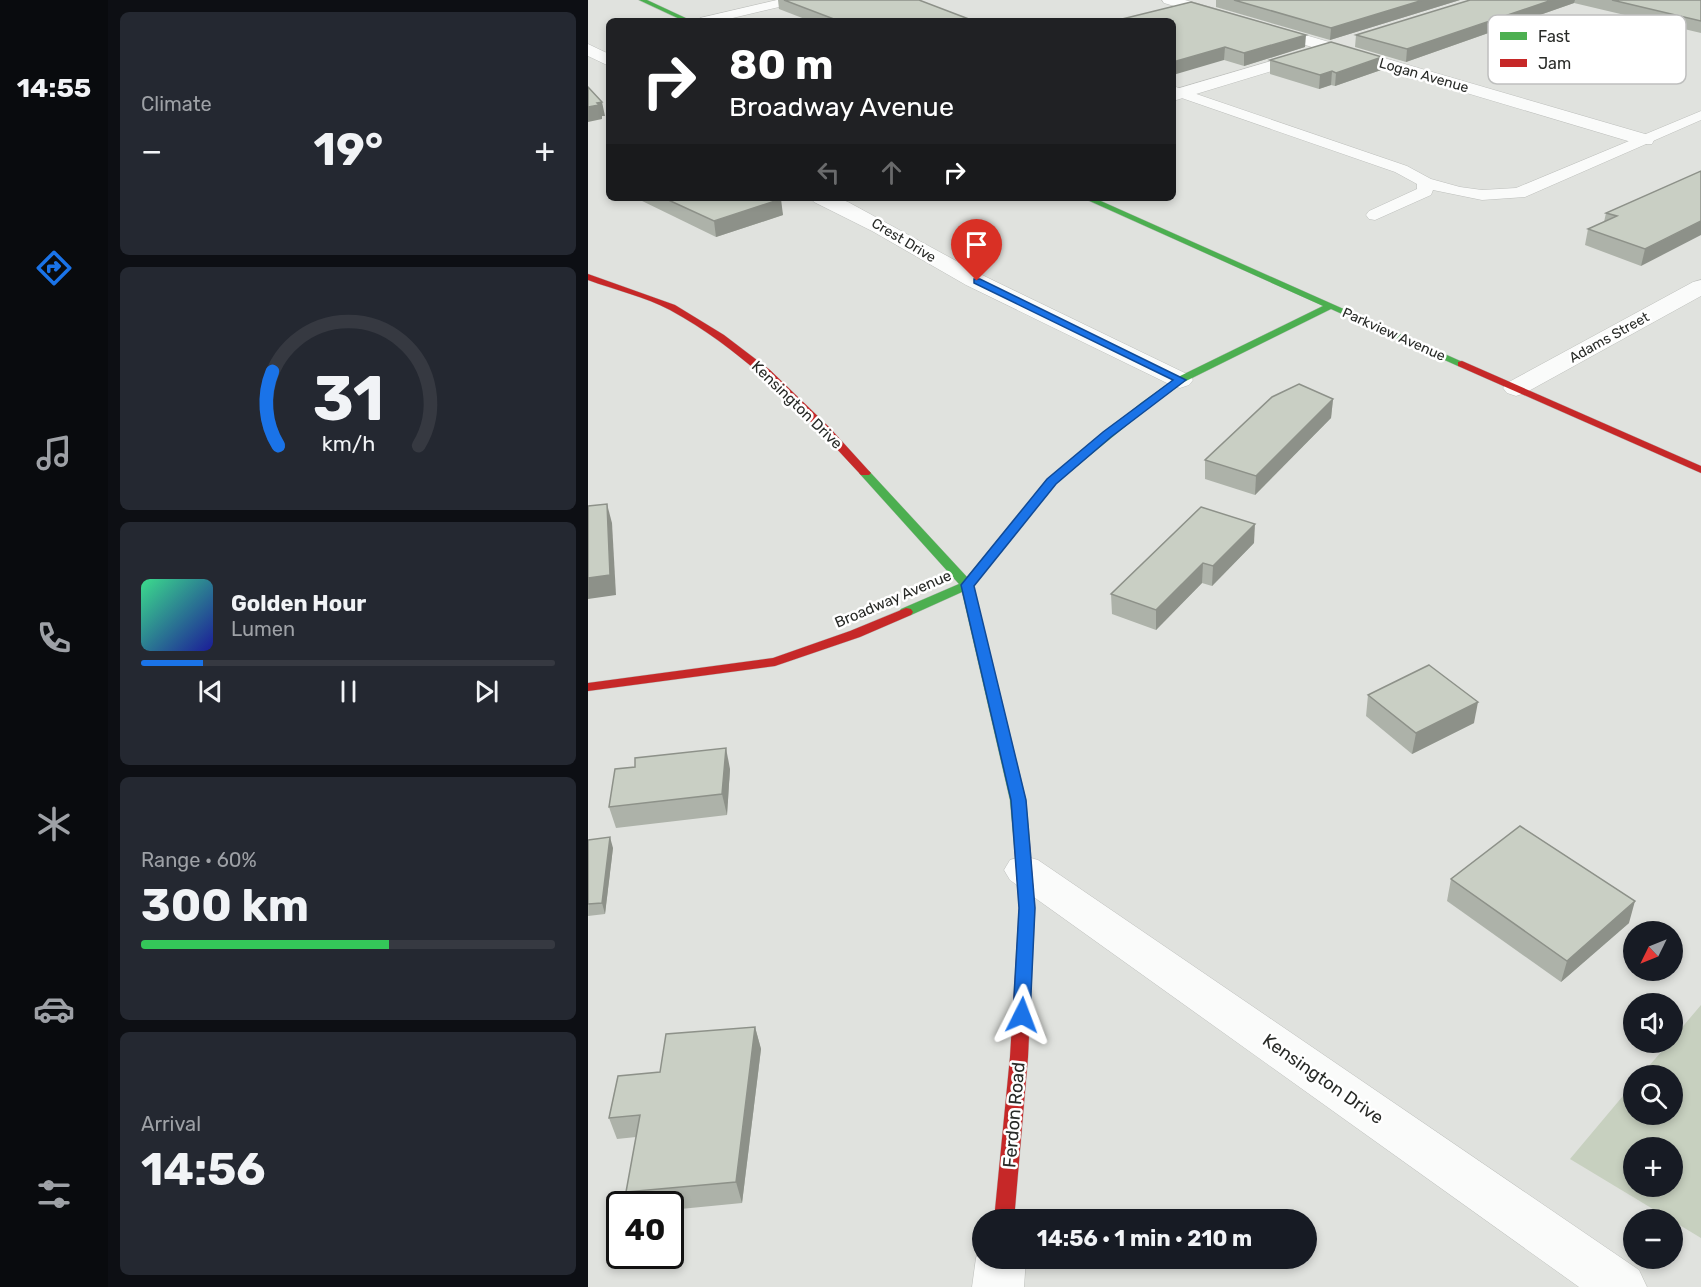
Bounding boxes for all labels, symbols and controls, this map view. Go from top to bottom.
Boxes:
legend [1488,15,1686,84]
text: Fast [1538,27,1570,46]
text: 80 m [729,40,833,90]
icon: right [630,42,708,120]
text: Jam [1538,54,1571,73]
street label: Logan Avenue [1377,55,1471,96]
text: 14:55 [17,72,91,104]
text: Broadway Avenue [729,91,954,123]
text: Climate [141,92,212,116]
text: 19° [314,123,383,176]
text: − [141,131,162,170]
text: + [534,131,555,170]
icon: left [812,156,845,189]
icon: ahead [875,156,908,189]
icon: right [938,156,971,189]
street label: Crest Drive [868,215,939,266]
pin [951,219,1002,281]
icon: arrive [960,228,993,261]
icon: directions [33,247,75,289]
street label: Parkview Avenue [1340,304,1448,365]
street label: Adams Street [1566,308,1653,366]
street label: Kensington Drive [748,357,846,453]
text: 31 [312,362,384,436]
text: km/h [321,431,375,456]
icon: music [33,432,75,474]
street label: Broadway Avenue [832,566,954,632]
text: Golden Hour [231,590,366,617]
icon: phone [33,617,75,659]
text: Lumen [231,617,295,641]
icon: previous [194,675,227,708]
icon: pause [332,675,365,708]
icon: next [470,675,503,708]
icon: climate [33,803,75,845]
text: Range · 60% [141,848,257,872]
text: 300 km [141,879,309,932]
north arrow [1623,921,1683,981]
map controls [1623,921,1683,1269]
position arrow [990,983,1054,1047]
icon: car [33,988,75,1030]
button: sound [1623,993,1683,1053]
street label: Kensington Drive [1258,1029,1388,1129]
street label: Ferdon Road [998,1061,1030,1169]
button: search [1623,1065,1683,1125]
text: Arrival [141,1112,201,1136]
button: + [1623,1137,1683,1197]
text: 14:56 [141,1143,266,1196]
icon: filters [33,1173,75,1215]
speed limit sign: 40 [606,1191,684,1269]
button: − [1623,1209,1683,1269]
text: 14:56 · 1 min · 210 m [1037,1225,1252,1252]

